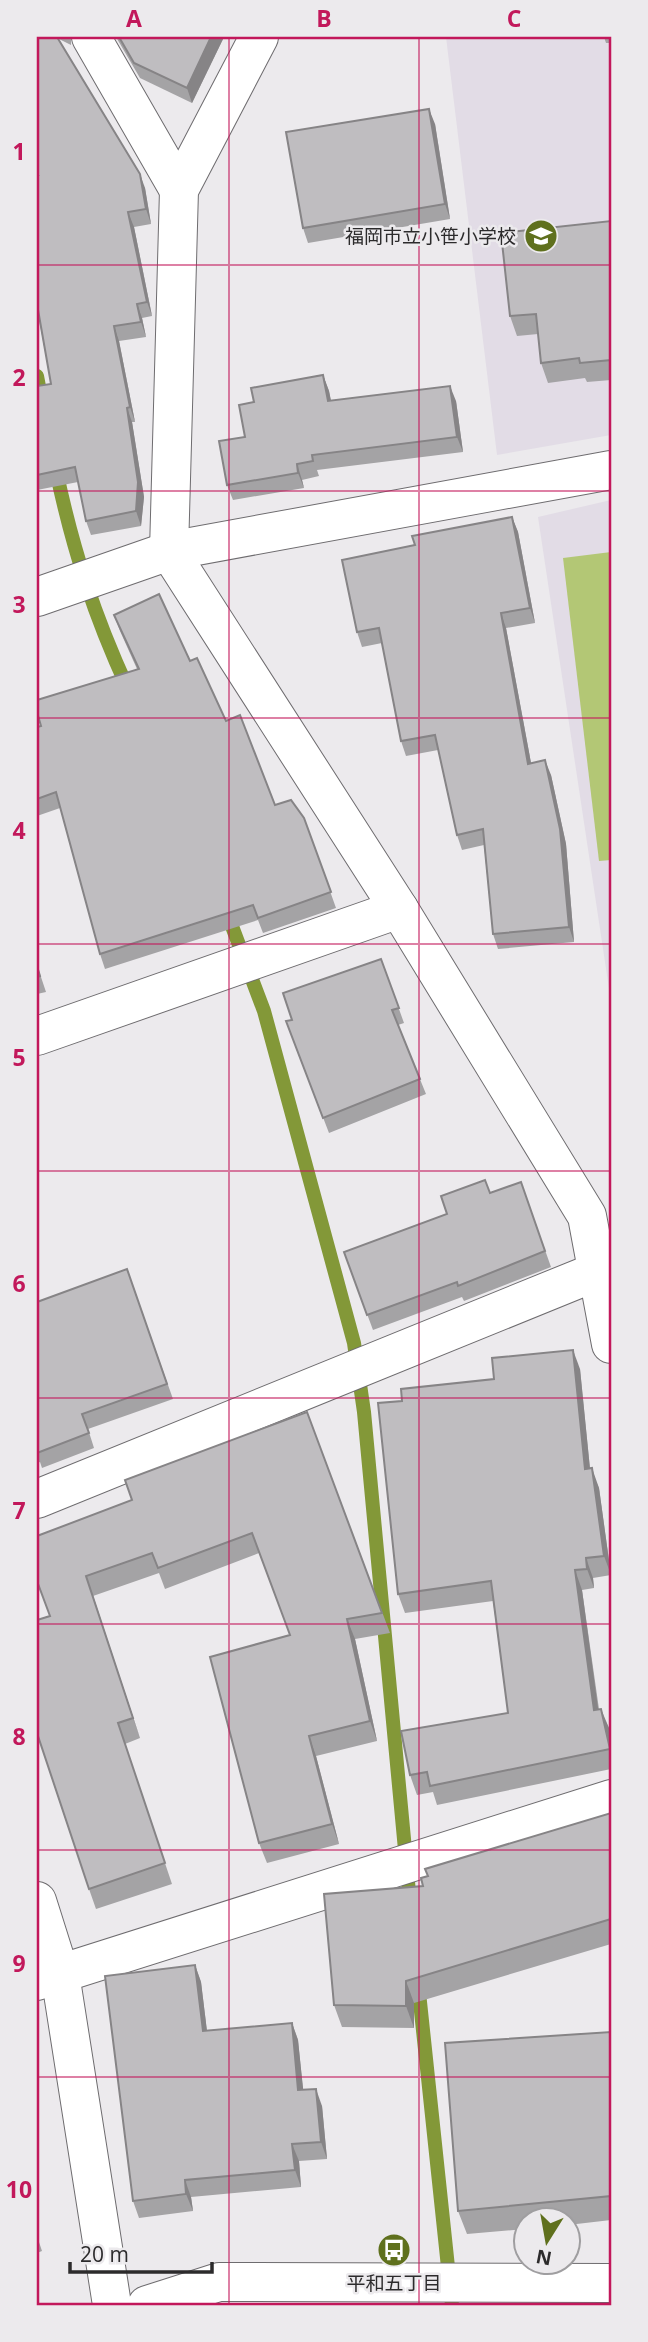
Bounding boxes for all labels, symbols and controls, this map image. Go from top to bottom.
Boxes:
text: A [126,2,142,34]
text: B [316,2,332,34]
text: C [507,2,521,34]
text: 1 [12,135,26,167]
school or university icon: 福岡市立小笹小学校 [522,217,560,255]
place label: 福岡市立小笹小学校 [345,223,516,249]
text: 2 [12,361,26,393]
text: 3 [12,588,26,620]
text: 4 [12,814,26,846]
text: 5 [12,1041,26,1073]
text: 6 [12,1267,26,1299]
text: 7 [12,1494,26,1526]
text: 8 [12,1720,26,1752]
text: 9 [12,1947,26,1979]
text: 10 [6,2173,32,2205]
north arrow [512,2206,582,2276]
scale bar [70,2230,212,2274]
bus stop icon: 平和五丁目 [375,2231,413,2269]
text: 20 m [80,2240,129,2268]
text: N [534,2243,554,2272]
place label: 平和五丁目 [346,2270,442,2296]

